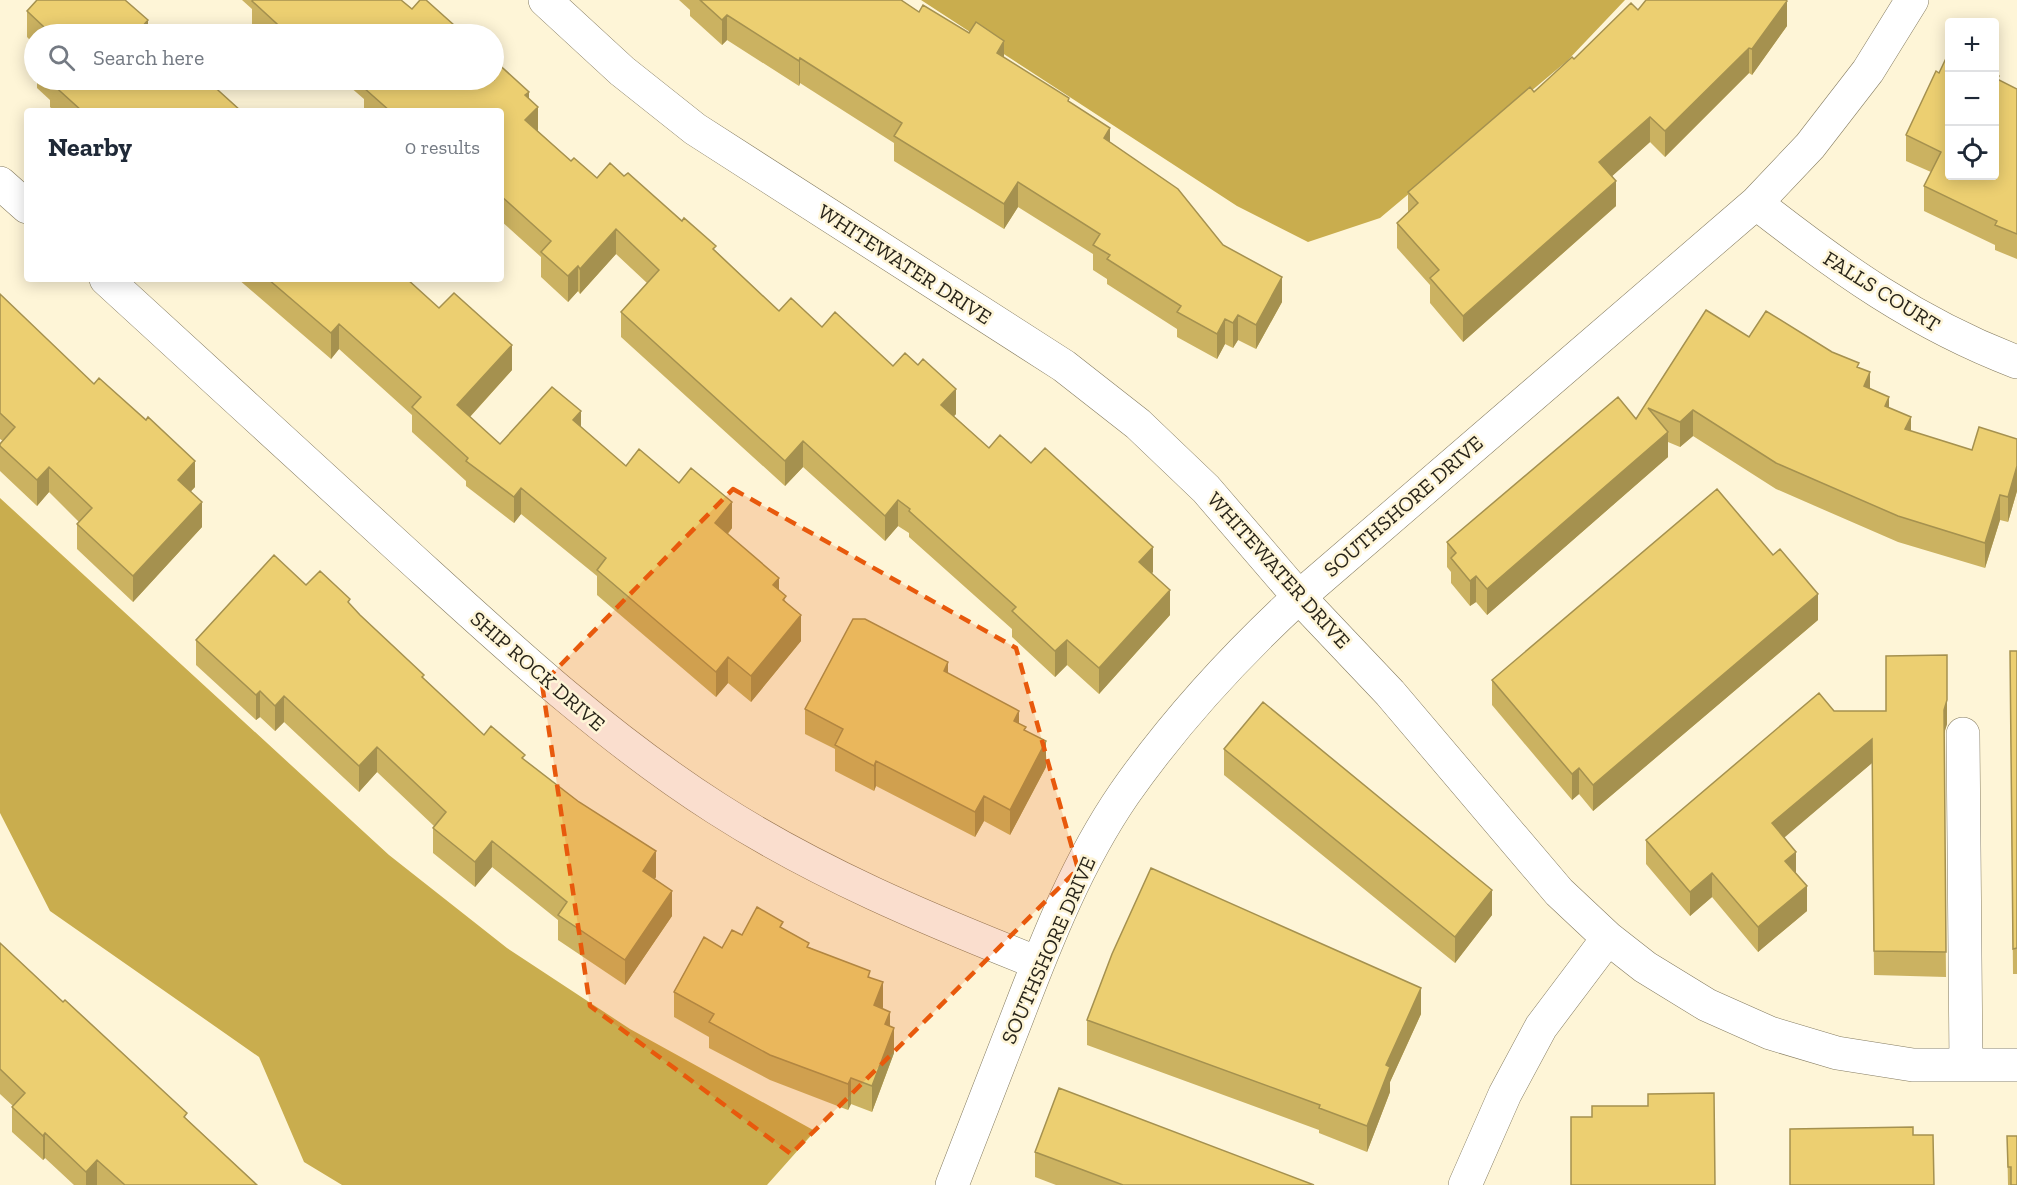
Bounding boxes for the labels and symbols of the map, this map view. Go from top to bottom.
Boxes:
street label: WHITEWATER DRIVE [814,199,996,329]
street label: FALLS COURT [1819,245,1945,337]
street label: SOUTHSHORE DRIVE [1318,430,1488,582]
street label: WHITEWATER DRIVE [1202,487,1356,653]
street label: SHIP ROCK DRIVE [466,606,610,736]
street label: SOUTHSHORE DRIVE [995,852,1101,1048]

